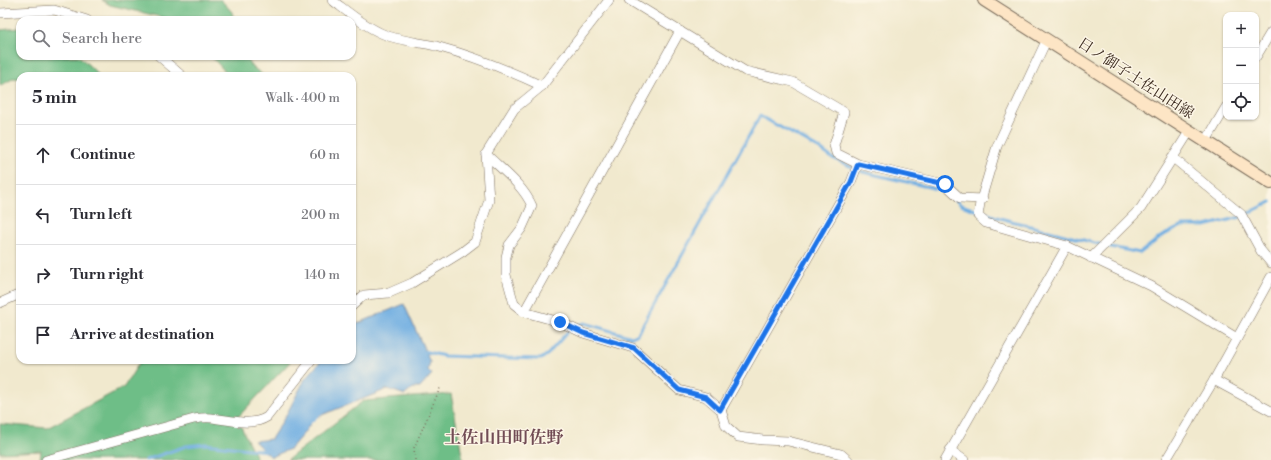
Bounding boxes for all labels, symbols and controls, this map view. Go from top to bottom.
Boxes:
map controls [1223,12,1259,120]
button: + [1223,12,1259,48]
search box [16,16,356,60]
icon: search [30,27,52,49]
text: Search here [62,29,142,48]
street label: 日ノ御子土佐山田線 [1074,34,1198,123]
button: − [1223,48,1259,84]
button: locate [1223,84,1259,120]
text: 5 min [32,87,77,109]
text: Walk · 400 m [265,90,340,106]
icon: ahead [32,144,54,166]
text: Continue [70,145,135,164]
text: 60 m [309,147,340,163]
route start [936,175,954,193]
icon: left [32,204,54,226]
text: Turn left [70,205,132,224]
text: 200 m [301,207,340,223]
icon: right [32,264,54,286]
text: Turn right [70,265,144,284]
text: 140 m [304,267,340,283]
route end [551,313,569,331]
icon: arrive [32,324,54,346]
text: Arrive at destination [70,325,214,344]
district label: 土佐山田町佐野 [445,427,564,449]

